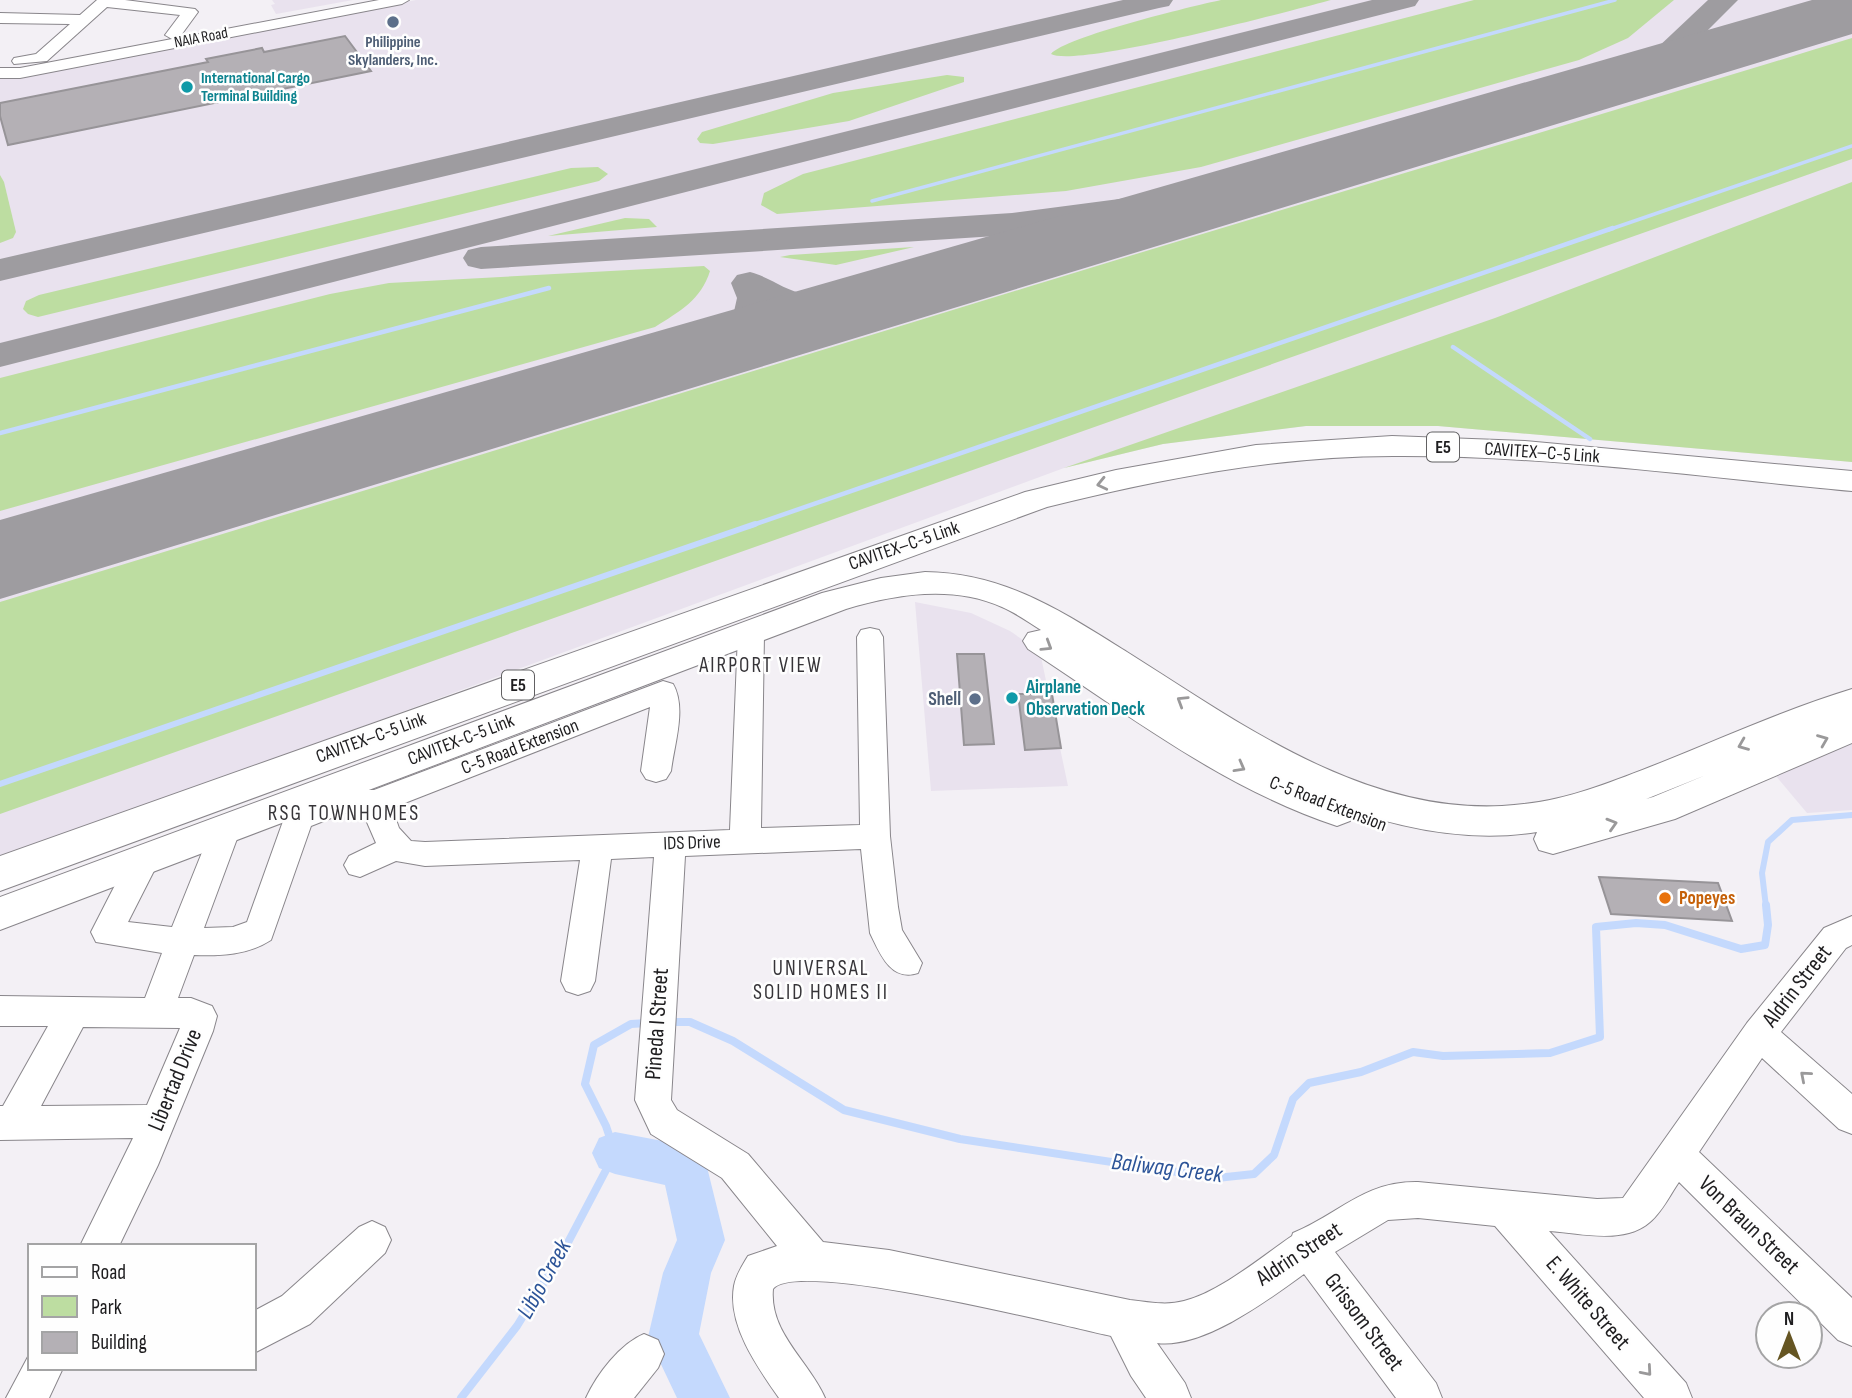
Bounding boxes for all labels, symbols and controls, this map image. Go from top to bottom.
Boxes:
marker: Philippine Skylanders, Inc. [385,14,401,30]
street label: NAIA Road [173,23,229,53]
place label: Philippine Skylanders, Inc. [348,33,438,70]
place label: International Cargo Terminal Building [201,69,310,106]
marker: International Cargo Terminal Building [179,79,195,95]
road number: E5 [1427,432,1459,462]
street label: CAVITEX–C-5 Link [1484,438,1601,469]
one-way arrow [1096,475,1108,490]
street label: CAVITEX–C-5 Link [846,516,963,576]
one-way arrow [1040,638,1053,651]
district label: AIRPORT VIEW [698,653,823,678]
road number: E5 [502,670,534,700]
place label: Airplane Observation Deck [1025,676,1145,721]
place label: Shell [928,688,961,711]
marker: Airplane Observation Deck [1004,690,1020,706]
marker: Shell [967,691,983,707]
one-way arrow [1177,697,1190,710]
street label: CAVITEX–C-5 Link [313,707,430,769]
street label: CAVITEX-C-5 Link [405,709,518,771]
street label: C-5 Road Extension [458,714,582,780]
one-way arrow [1817,734,1829,748]
one-way arrow [1738,737,1750,751]
one-way arrow [1233,759,1246,772]
street label: C-5 Road Extension [1266,771,1390,837]
district label: RSG TOWNHOMES [268,801,420,826]
one-way arrow [1606,818,1618,833]
street label: IDS Drive [663,831,721,855]
place label: Popeyes [1679,887,1735,910]
marker: Popeyes [1657,890,1673,906]
street label: Aldrin Street [1756,939,1838,1034]
district label: UNIVERSAL SOLID HOMES II [753,956,889,1005]
street label: Pineda I Street [639,967,675,1081]
street label: Libertad Drive [142,1025,208,1135]
one-way arrow [1800,1071,1813,1084]
water label: Baliwag Creek [1110,1147,1225,1189]
street label: Von Braun Street [1693,1170,1805,1280]
street label: Aldrin Street [1250,1216,1347,1293]
water label: Libjo Creek [511,1234,578,1324]
legend [28,1244,256,1370]
street label: E. White Street [1540,1250,1636,1356]
text: Road [91,1260,126,1285]
street label: Grissom Street [1318,1268,1410,1376]
text: Park [91,1295,122,1320]
north arrow [1754,1300,1824,1370]
text: N [1784,1308,1794,1331]
text: Building [91,1330,147,1355]
one-way arrow [1639,1362,1651,1375]

